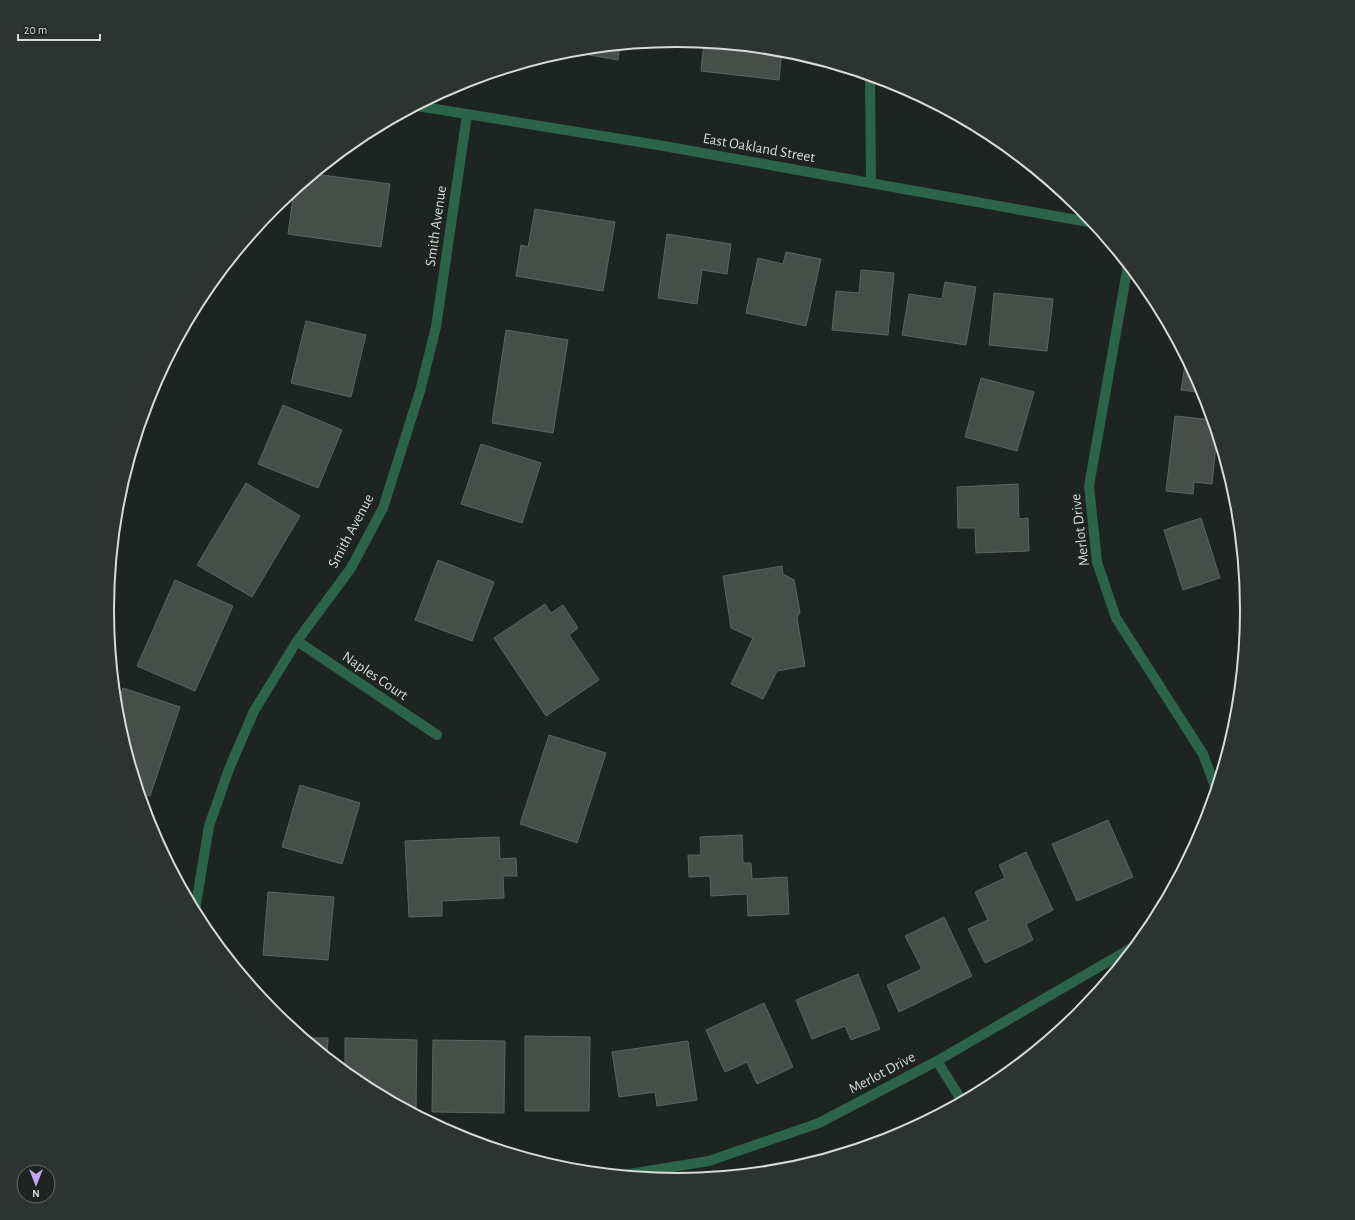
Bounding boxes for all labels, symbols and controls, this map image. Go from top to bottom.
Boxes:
scale bar [18,16,100,42]
text: 20 m [24,24,47,36]
street label: East Oakland Street [702,131,817,165]
street label: Smith Avenue [423,185,449,267]
street label: Smith Avenue [325,491,377,570]
street label: Merlot Drive [1068,493,1092,567]
street label: Naples Court [340,649,411,703]
street label: Merlot Drive [846,1049,918,1097]
north arrow [16,1164,56,1204]
text: N [32,1188,40,1199]

